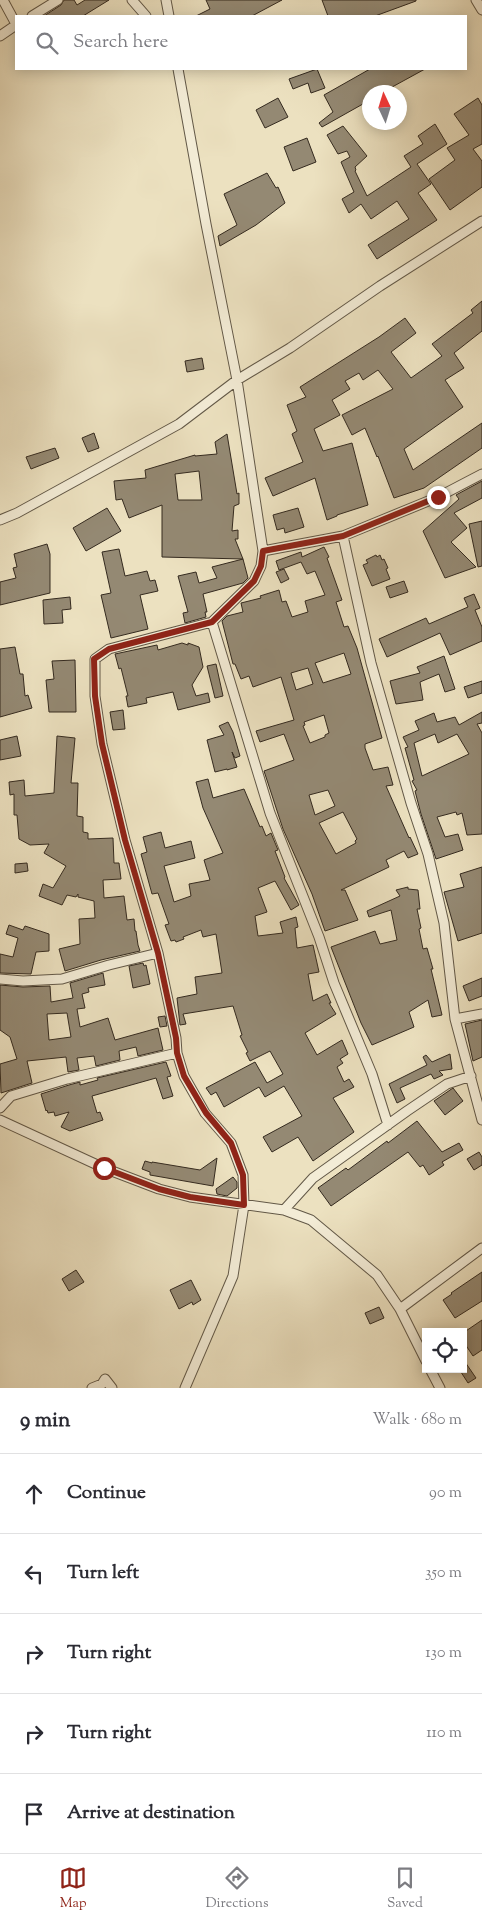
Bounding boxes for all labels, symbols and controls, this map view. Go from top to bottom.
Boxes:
search box [15,15,467,70]
icon: search [33,29,61,57]
text: Search here [73,29,168,56]
north arrow [362,85,407,130]
route end [427,486,450,509]
route start [93,1157,116,1180]
map controls [422,1328,467,1373]
button: locate [422,1328,467,1373]
text: 9 min [20,1406,70,1436]
text: Walk · 680 m [373,1409,462,1432]
icon: ahead [20,1480,48,1508]
text: Continue [67,1480,146,1507]
text: 90 m [429,1482,462,1505]
icon: left [20,1560,48,1588]
text: Turn left [67,1560,139,1587]
text: 350 m [425,1562,462,1585]
icon: right [20,1640,48,1668]
text: Turn right [67,1640,151,1667]
text: 130 m [425,1642,462,1665]
icon: right [20,1720,48,1748]
text: Turn right [67,1720,151,1747]
text: 110 m [426,1722,462,1745]
icon: arrive [20,1800,48,1828]
text: Arrive at destination [67,1800,235,1827]
tab: Map [59,1864,87,1914]
tab: Directions [205,1864,269,1914]
tab: Saved [387,1864,423,1914]

